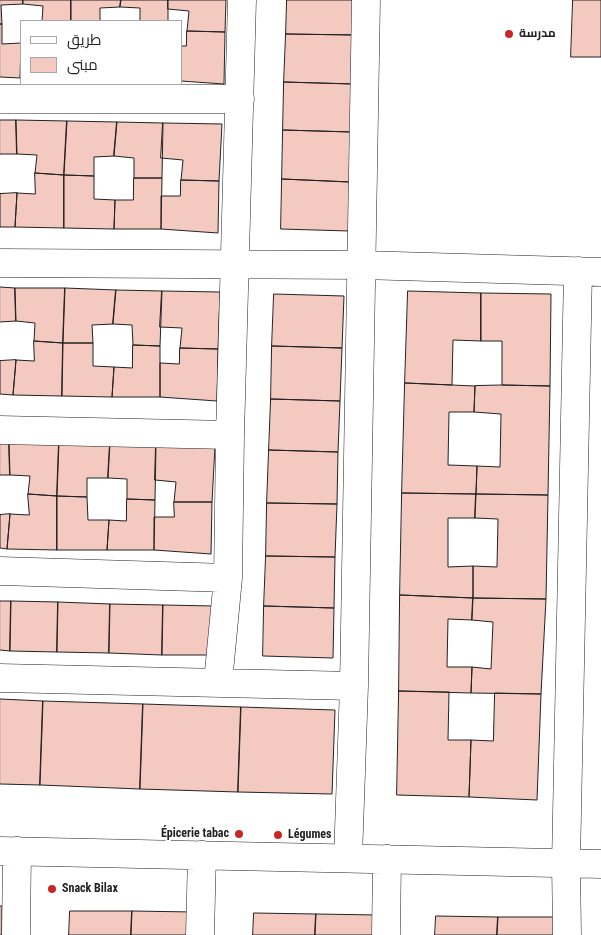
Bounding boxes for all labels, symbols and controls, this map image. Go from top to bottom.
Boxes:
legend [20,20,182,85]
place label: مدرسة [519,27,556,41]
marker: مدرسة [503,28,515,40]
text: طريق [67,31,101,49]
text: مبنى [67,56,98,74]
place label: Épicerie tabac [161,827,229,841]
marker: Épicerie tabac [233,828,245,840]
place label: Légumes [288,828,332,842]
marker: Légumes [272,829,284,841]
place label: Snack Bilax [62,882,118,896]
marker: Snack Bilax [46,883,58,895]

